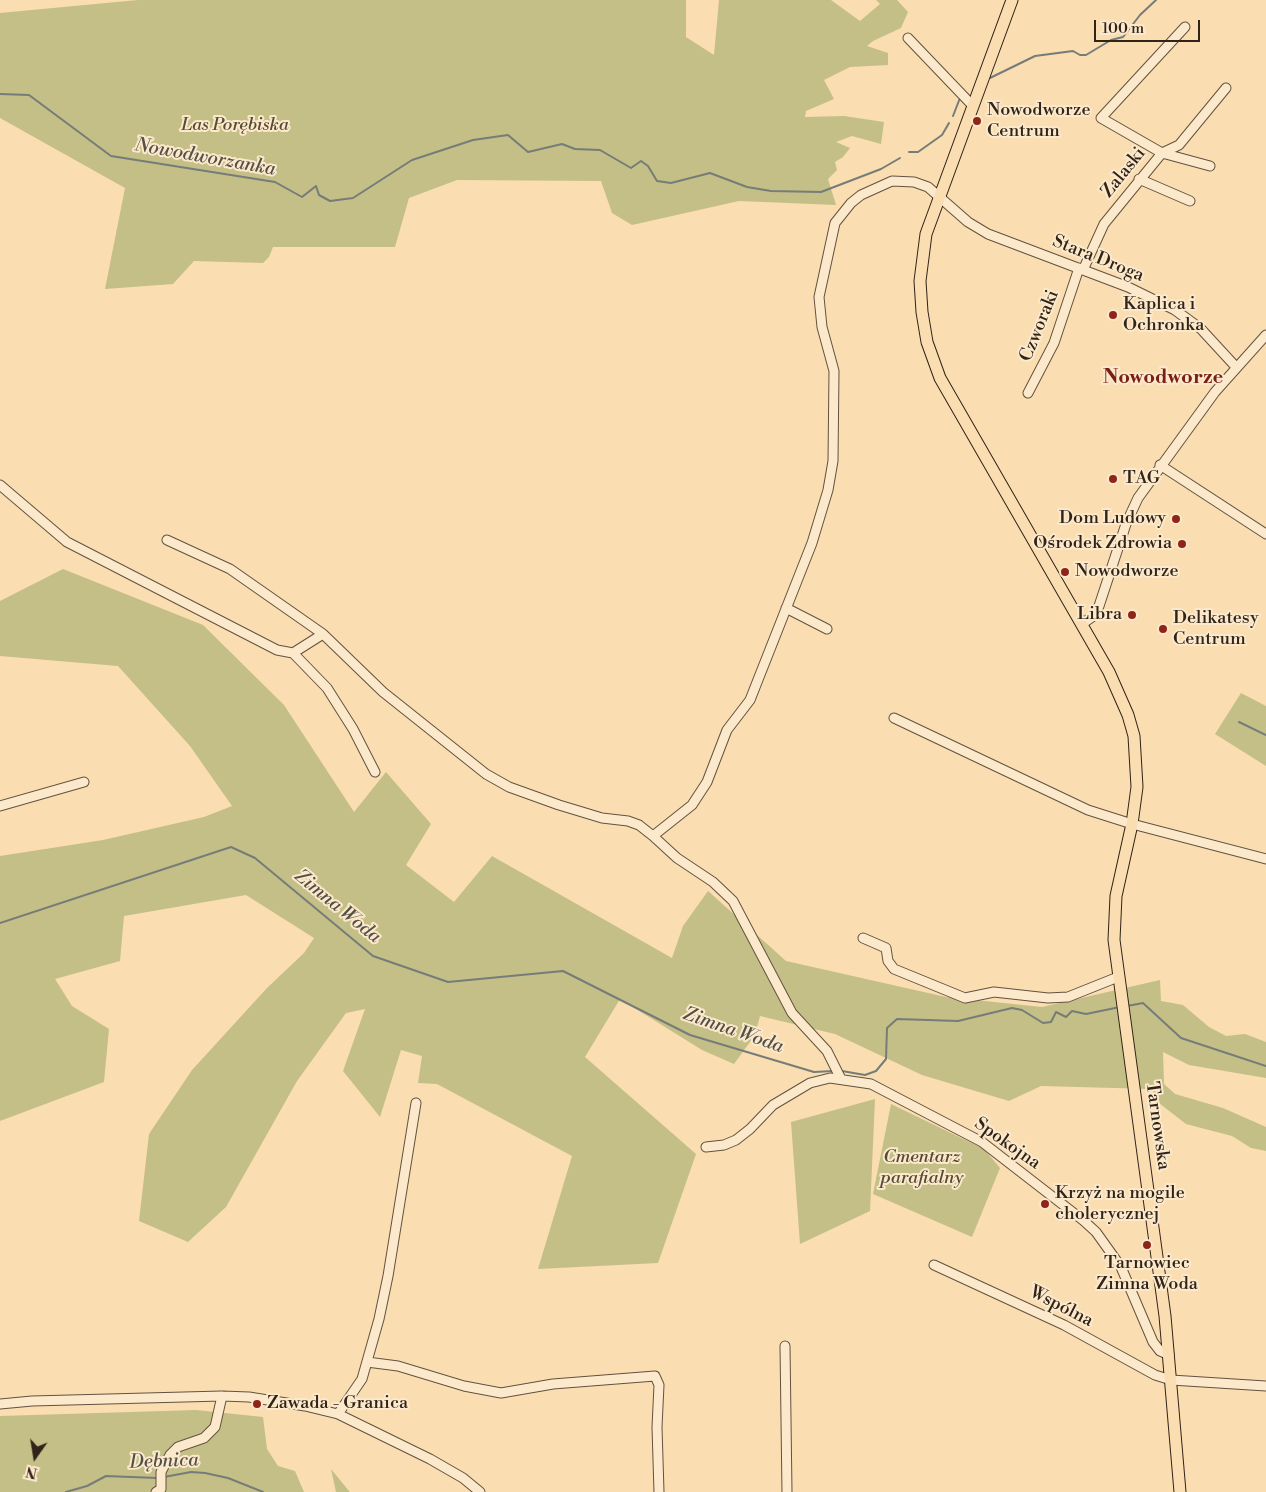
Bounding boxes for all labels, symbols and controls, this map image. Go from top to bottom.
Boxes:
scale bar [1096,10,1202,42]
text: 100 m [1102,19,1144,38]
place label: Nowodworze Centrum [987,100,1091,142]
park label: Las Porębiska [181,115,289,137]
marker: Nowodworze Centrum [971,115,983,127]
water label: Nowodworzanka [133,134,277,182]
street label: Zalaski [1097,143,1151,203]
street label: Stara Droga [1049,231,1147,287]
street label: Czworaki [1016,287,1064,365]
place label: Kaplica i Ochronka [1123,294,1204,336]
marker: Kaplica i Ochronka [1107,309,1119,321]
district label: Nowodworze [1103,366,1223,390]
place label: TAG [1123,468,1160,490]
marker: TAG [1107,473,1119,485]
place label: Dom Ludowy [1059,508,1166,530]
marker: Dom Ludowy [1170,513,1182,525]
place label: Ośrodek Zdrowia [1033,533,1172,555]
marker: Ośrodek Zdrowia [1176,538,1188,550]
place label: Nowodworze [1075,561,1179,583]
marker: Nowodworze [1059,566,1071,578]
place label: Libra [1077,604,1122,626]
place label: Delikatesy Centrum [1173,608,1259,650]
marker: Libra [1126,609,1138,621]
marker: Delikatesy Centrum [1157,623,1169,635]
water label: Zimna Woda [289,865,385,949]
water label: Zimna Woda [680,1003,786,1059]
street label: Tarnowska [1140,1080,1174,1172]
street label: Spokojna [970,1113,1044,1175]
park label: Cmentarz parafialny [880,1147,964,1190]
place label: Krzyż na mogile cholerycznej [1055,1183,1185,1226]
marker: Krzyż na mogile cholerycznej [1039,1198,1051,1210]
marker: Tarnowiec Zimna Woda [1141,1239,1153,1251]
place label: Tarnowiec Zimna Woda [1096,1253,1198,1296]
street label: Wspólna [1025,1282,1097,1332]
place label: Zawada - Granica [267,1393,408,1415]
marker: Zawada - Granica [251,1398,263,1410]
north arrow [10,1432,60,1482]
water label: Dębnica [129,1449,199,1475]
text: N [24,1462,39,1482]

